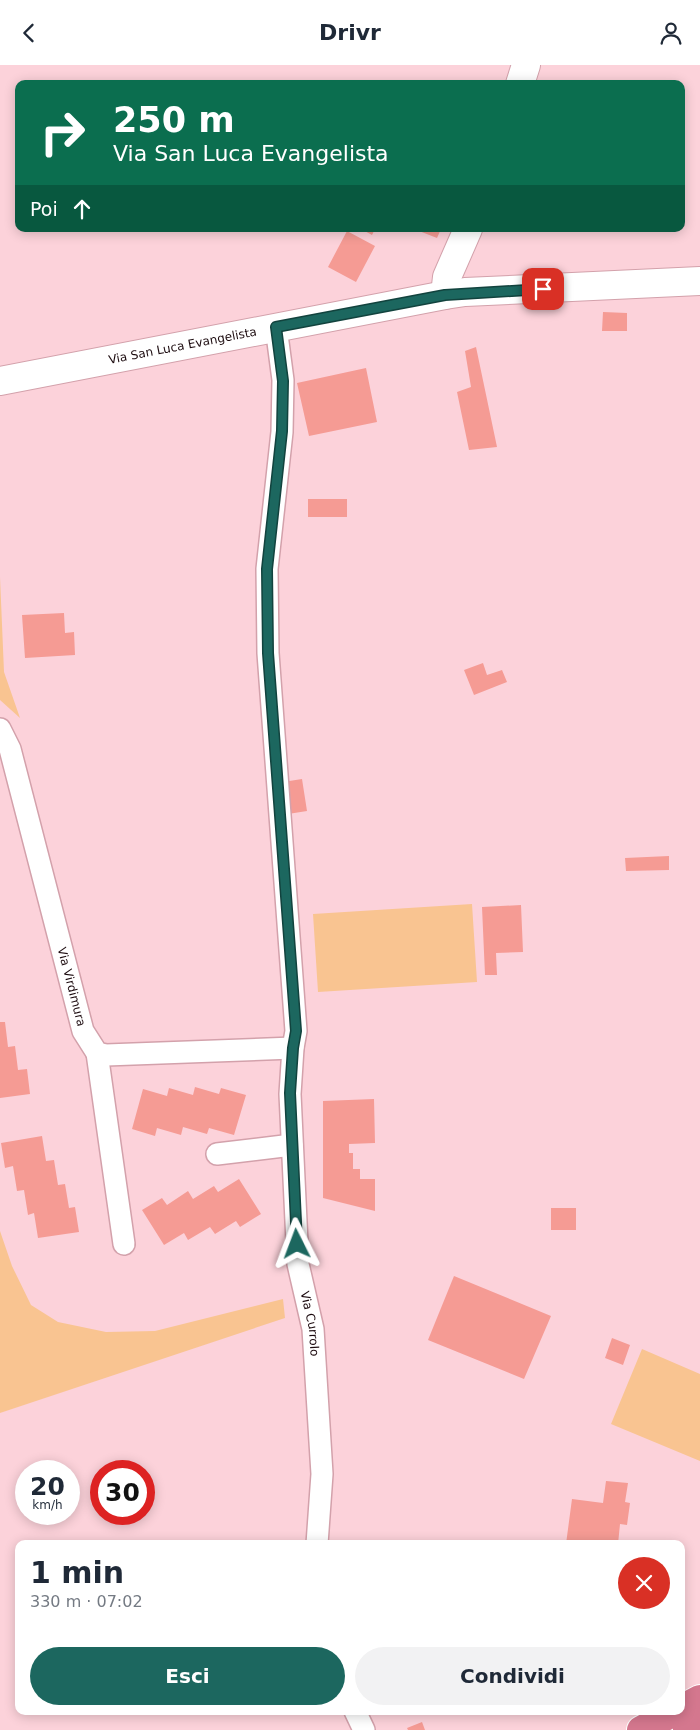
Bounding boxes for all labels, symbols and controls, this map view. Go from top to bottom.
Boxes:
icon: back [15,19,43,47]
icon: person [657,19,685,47]
text: Drivr [319,20,381,45]
icon: right [30,100,95,165]
text: 250 m [113,100,235,140]
text: Via San Luca Evangelista [113,141,389,166]
icon: ahead [68,195,96,223]
text: Poi [30,198,58,220]
pin [522,268,564,310]
icon: arrive [529,275,557,303]
street label: Via San Luca Evangelista [107,325,258,367]
street label: Via Virdimura [55,946,88,1028]
position arrow [270,1217,322,1269]
street label: Via Currolo [298,1290,322,1357]
speed limit sign: 30 [90,1460,155,1525]
text: 20 [30,1472,65,1501]
text: km/h [32,1498,63,1512]
text: 1 min [30,1555,124,1590]
button: close [618,1557,670,1609]
text: 330 m · 07:02 [30,1592,143,1611]
button: Esci [30,1647,345,1705]
button: Condividi [355,1647,670,1705]

